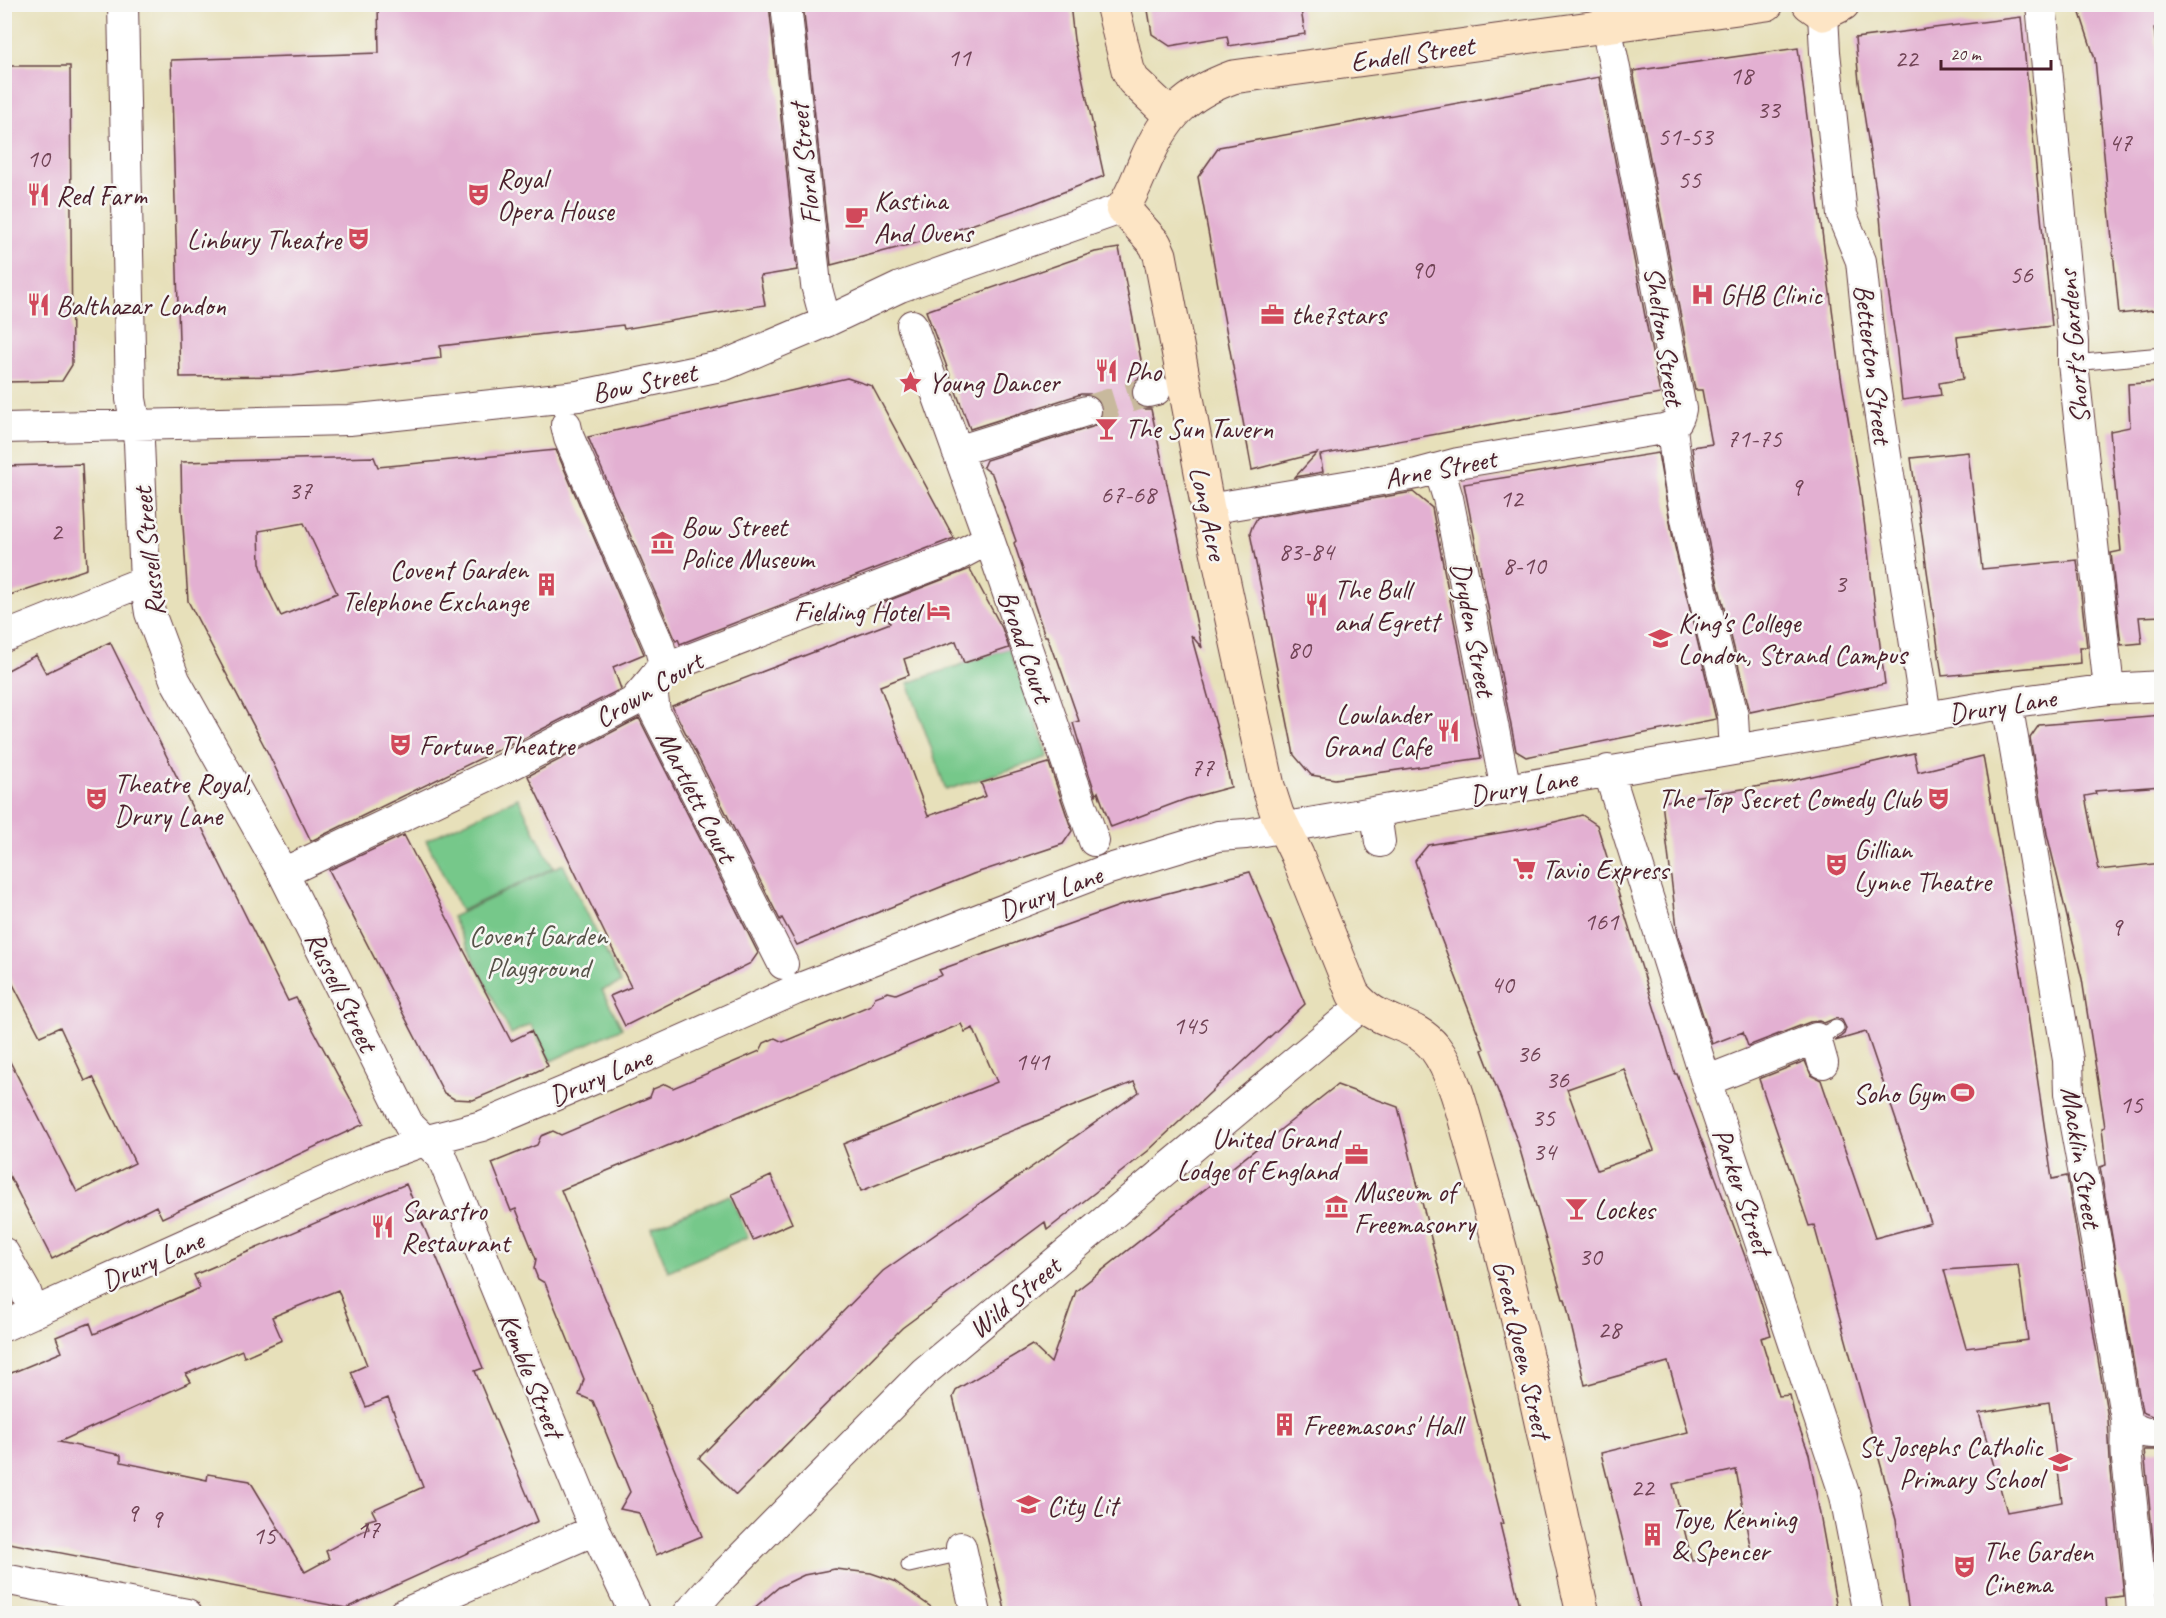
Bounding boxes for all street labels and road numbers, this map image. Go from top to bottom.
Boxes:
street label: Endell Street [1348,27,1479,79]
street label: Floral Street [780,98,828,226]
street label: Shelton Street [1636,264,1693,411]
street label: Short's Gardens [2049,266,2098,425]
street label: Betterton Street [1846,282,1901,448]
street label: Bow Street [589,354,702,411]
street label: Arne Street [1381,440,1501,496]
street label: Long Acre [1182,463,1236,565]
street label: Russell Street [124,483,173,618]
street label: Dryden Street [1443,559,1504,702]
street label: Broad Court [990,585,1062,710]
street label: Crown Court [588,642,711,735]
street label: Drury Lane [1946,679,2060,731]
street label: Martlett Court [648,724,746,871]
street label: Drury Lane [1467,760,1581,813]
street label: Drury Lane [993,856,1109,928]
street label: Russell Street [297,925,387,1060]
street label: Drury Lane [544,1038,659,1114]
street label: Macklin Street [2053,1084,2110,1233]
street label: Parker Street [1705,1123,1782,1262]
street label: Drury Lane [96,1222,210,1298]
street label: Wild Street [961,1247,1069,1346]
street label: Great Queen Street [1485,1257,1561,1445]
street label: Kemble Street [491,1308,574,1446]

